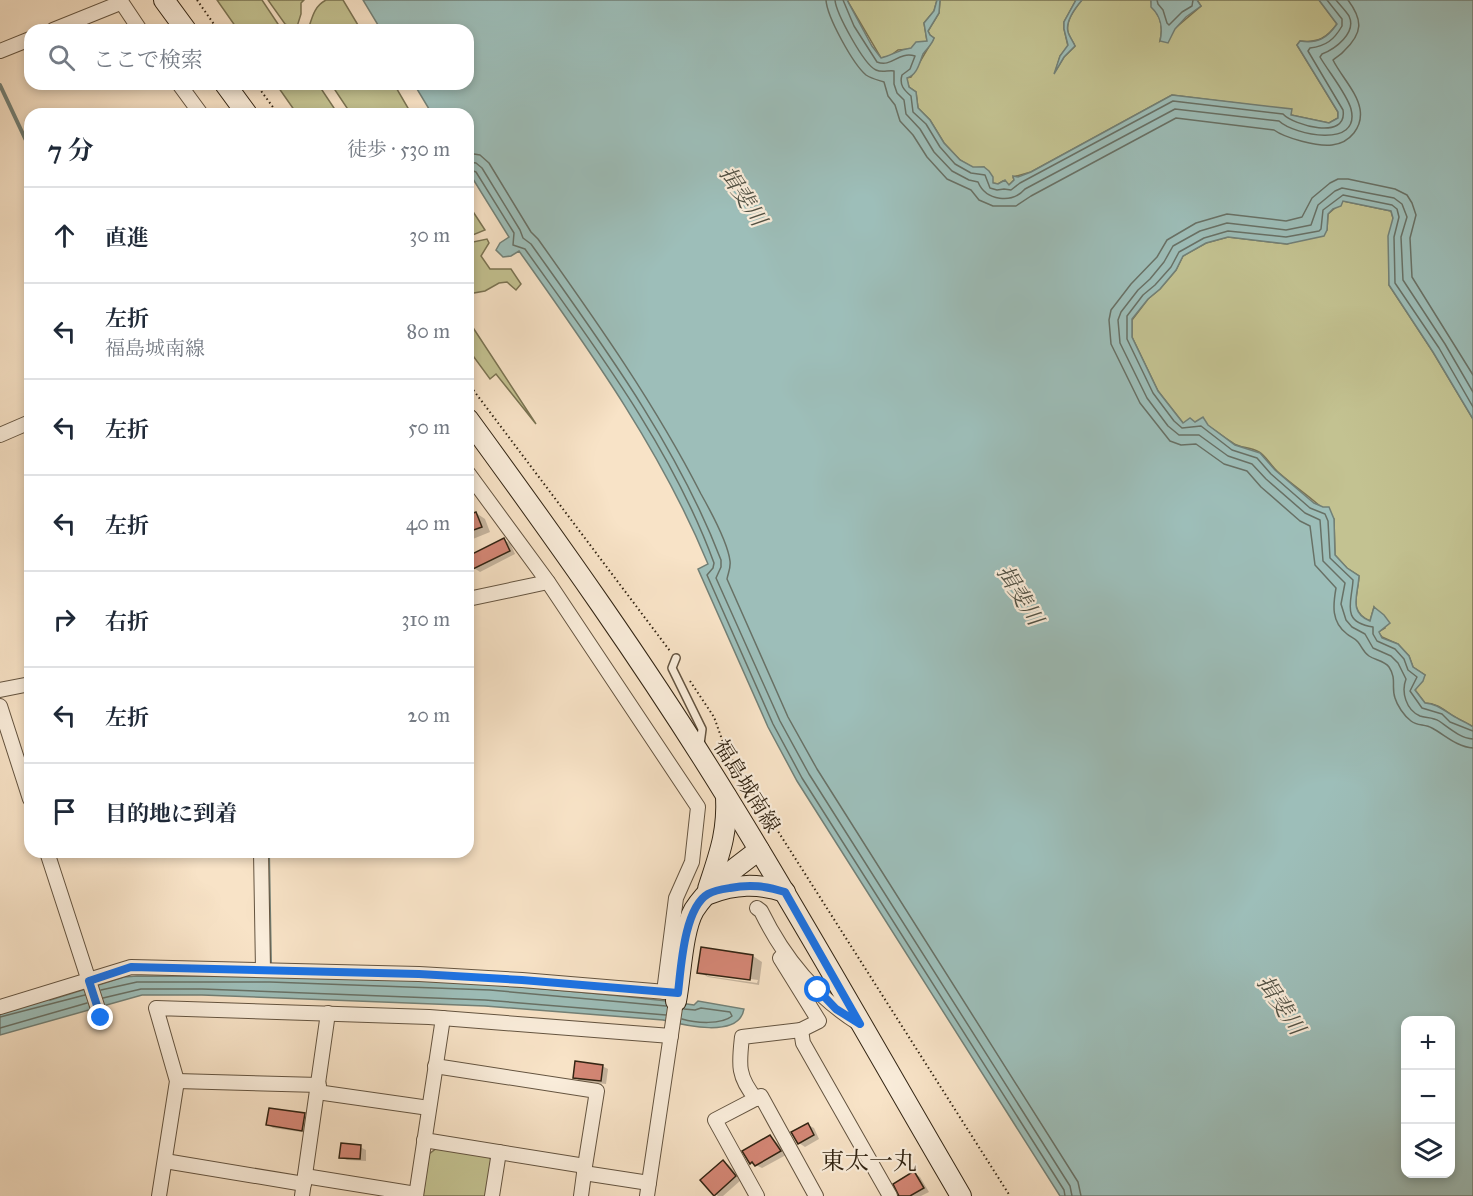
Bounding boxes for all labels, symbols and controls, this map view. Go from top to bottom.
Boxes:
search box [24,24,474,90]
icon: search [45,41,78,74]
text: ここで検索 [93,46,203,73]
text: 7 分 [48,134,93,166]
text: 徒歩 · 530 m [347,137,450,161]
water label: 揖斐川 [714,161,773,233]
icon: ahead [48,219,81,252]
text: 30 m [409,223,450,247]
text: 直進 [105,224,149,251]
text: 左折 [105,305,149,332]
icon: left [48,315,81,348]
text: 80 m [407,319,450,343]
text: 福島城南線 [105,336,205,360]
icon: left [48,411,81,444]
text: 50 m [408,415,450,439]
text: 左折 [105,416,149,443]
icon: left [48,507,81,540]
text: 40 m [406,511,450,535]
text: 左折 [105,512,149,539]
water label: 揖斐川 [991,560,1050,632]
icon: right [48,603,81,636]
text: 310 m [401,607,450,631]
text: 右折 [105,608,149,635]
icon: left [48,699,81,732]
text: 20 m [407,703,450,727]
text: 左折 [105,704,149,731]
street label: 福島城南線 [708,735,786,837]
icon: arrive [48,795,81,828]
text: 目的地に到着 [105,800,237,827]
water label: 揖斐川 [1251,970,1312,1042]
route start [804,976,830,1002]
route end [87,1004,113,1030]
map controls [1401,1016,1455,1178]
button: + [1401,1016,1455,1070]
button: − [1401,1070,1455,1124]
button: layers [1401,1124,1455,1178]
district label: 東太一丸 [821,1146,917,1176]

